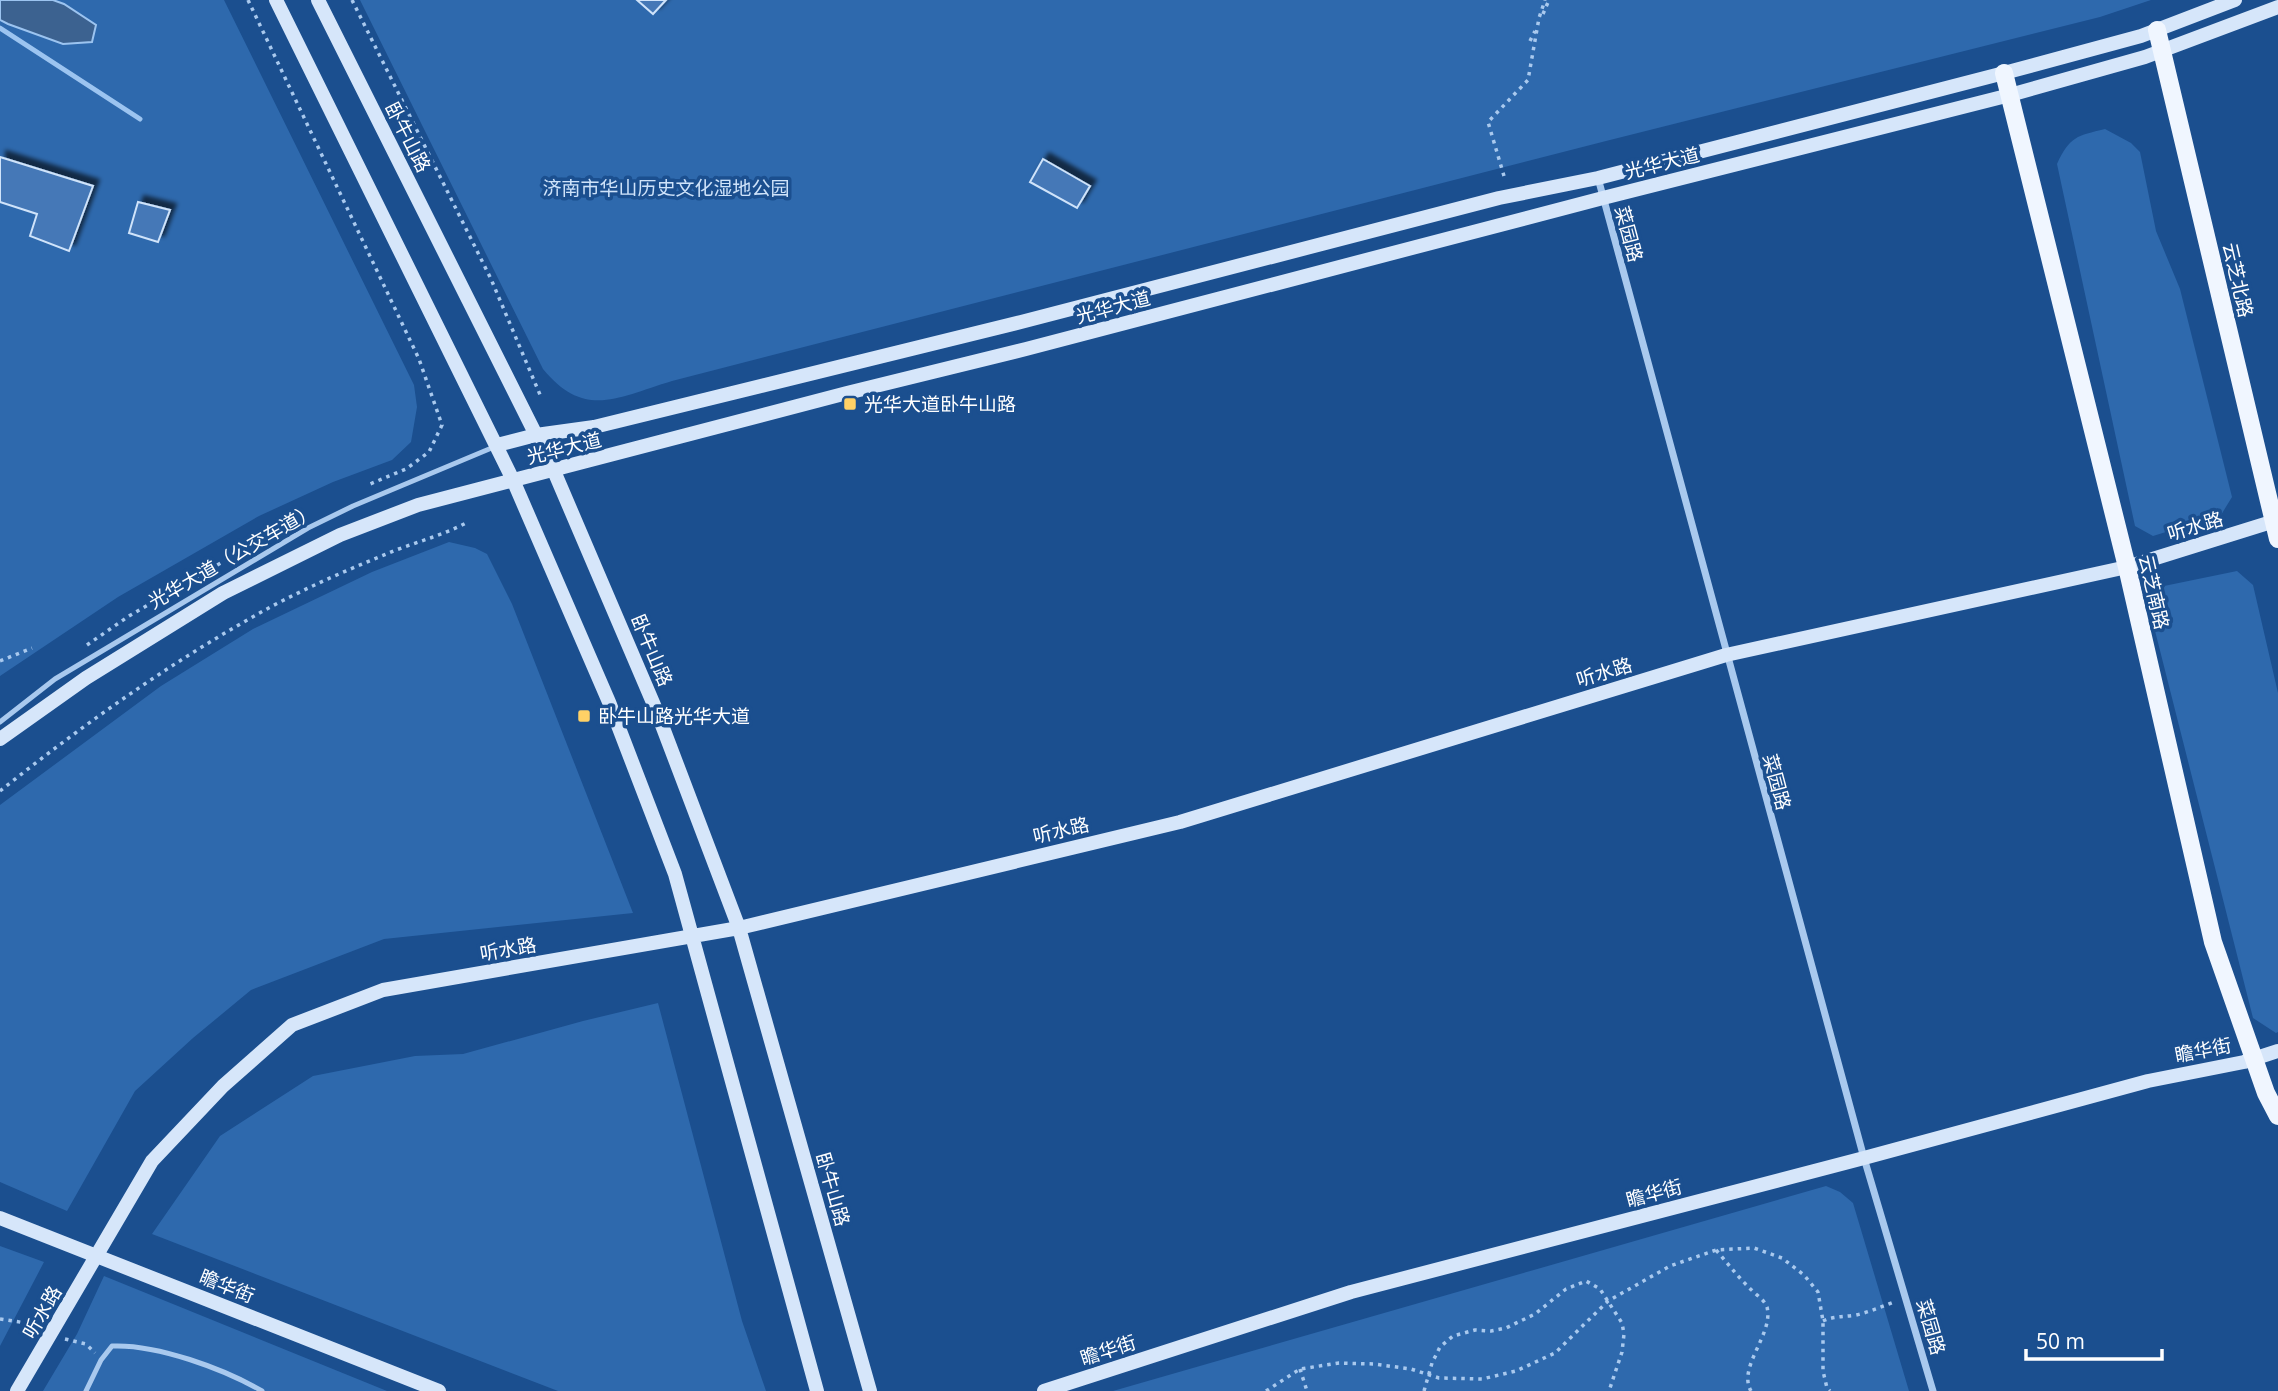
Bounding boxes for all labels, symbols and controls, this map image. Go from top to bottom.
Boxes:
street label: 卧牛山路 [379,97,437,177]
street label: 光华大道 [1622,141,1702,185]
park label: 济南市华山历史文化湿地公园 [542,175,790,201]
street label: 菜园路 [1609,203,1649,265]
street label: 云芝北路 [2217,240,2259,320]
street label: 光华大道 [1073,285,1153,329]
place label: 光华大道卧牛山路 [864,391,1016,417]
marker: 光华大道卧牛山路 [842,396,858,412]
street label: 光华大道 [524,426,604,470]
street label: 光华大道（公交车道） [143,497,321,615]
street label: 听水路 [2164,505,2226,547]
street label: 云芝南路 [2133,552,2175,632]
street label: 卧牛山路 [625,610,679,690]
street label: 听水路 [1573,651,1635,693]
place label: 卧牛山路光华大道 [598,703,750,729]
marker: 卧牛山路光华大道 [576,708,592,724]
street label: 菜园路 [1757,751,1797,813]
street label: 听水路 [1030,811,1092,849]
street label: 听水路 [478,931,538,967]
street label: 瞻华街 [2173,1032,2233,1068]
street label: 卧牛山路 [810,1149,856,1229]
street label: 瞻华街 [1623,1173,1685,1213]
street label: 瞻华街 [196,1263,258,1309]
street label: 听水路 [16,1281,68,1343]
street label: 菜园路 [1911,1296,1951,1358]
scale bar [2026,1318,2162,1362]
text: 50 m [2036,1327,2085,1355]
street label: 瞻华街 [1077,1329,1139,1371]

